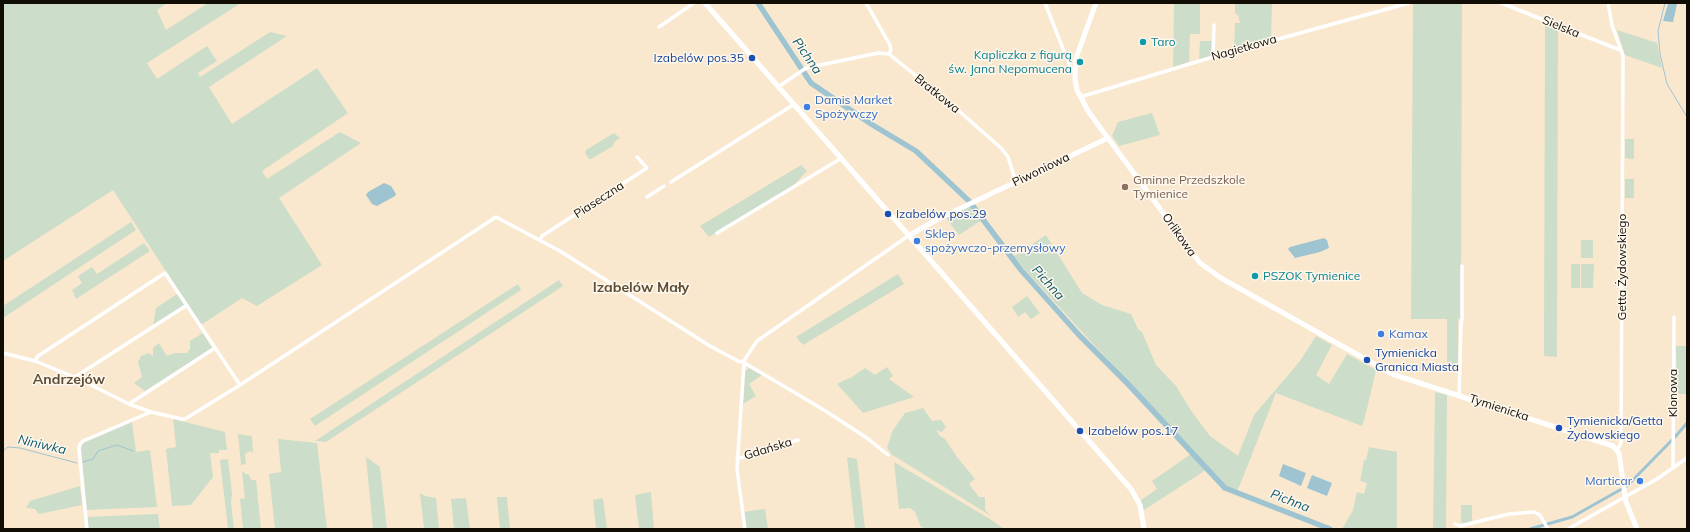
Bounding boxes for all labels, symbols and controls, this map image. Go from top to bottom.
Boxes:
street label: Sielska [1540,13,1582,41]
street label: Nagietkowa [1210,32,1278,64]
water label: Pichna [789,35,825,77]
place label: Taro [1151,35,1176,49]
marker: Taro [1138,37,1148,47]
place label: Kapliczka z figurą św. Jana Nepomucena [948,48,1072,76]
place label: Izabelów pos.35 [654,51,744,65]
marker: Izabelów pos.35 [747,53,757,63]
marker: Kapliczka z figurą św. Jana Nepomucena [1075,57,1085,67]
street label: Bratkowa [911,71,963,117]
place label: Damis Market Spożywczy [815,93,892,121]
marker: Damis Market Spożywczy [802,102,812,112]
street label: Piwoniowa [1010,150,1072,190]
place label: Gminne Przedszkole Tymienice [1133,173,1245,201]
street label: Piaseczna [571,179,627,221]
marker: Gminne Przedszkole Tymienice [1120,182,1130,192]
place label: Izabelów pos.29 [896,207,986,221]
marker: Izabelów pos.29 [883,209,893,219]
street label: Orlikowa [1159,211,1199,259]
street label: Getta Żydowskiego [1615,214,1629,320]
place label: Sklep spożywczo-przemysłowy [925,227,1066,255]
marker: Sklep spożywczo-przemysłowy [912,236,922,246]
water label: Pichna [1028,263,1068,303]
place label: PSZOK Tymienice [1263,269,1360,283]
marker: PSZOK Tymienice [1250,271,1260,281]
district label: Izabelów Mały [593,280,689,296]
place label: Kamax [1389,327,1428,341]
marker: Kamax [1376,329,1386,339]
place label: Tymienicka Granica Miasta [1375,346,1459,374]
marker: Tymienicka Granica Miasta [1362,355,1372,365]
street label: Klonowa [1666,369,1680,417]
district label: Andrzejów [33,372,105,388]
street label: Tymienicka [1467,392,1531,424]
place label: Tymienicka/Getta Żydowskiego [1567,414,1663,442]
marker: Tymienicka/Getta Żydowskiego [1554,423,1564,433]
place label: Izabelów pos.17 [1088,424,1178,438]
marker: Izabelów pos.17 [1075,426,1085,436]
water label: Niniwka [16,432,68,458]
street label: Gdańska [742,435,794,463]
place label: Marticar [1585,474,1632,488]
marker: Marticar [1635,476,1645,486]
water label: Pichna [1268,486,1312,516]

